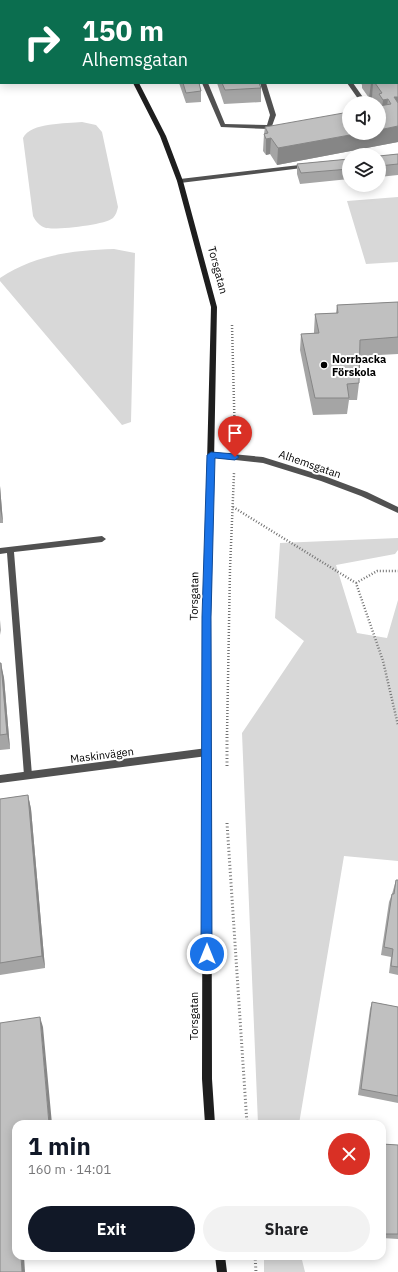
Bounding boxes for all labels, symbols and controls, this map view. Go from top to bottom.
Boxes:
text: 150 m [82,12,164,49]
icon: right [16,16,68,68]
text: Alhemsgatan [82,48,188,71]
map controls [342,96,386,192]
button: sound [342,96,386,140]
button: layers [342,148,386,192]
street label: Torsgatan [205,245,231,295]
place label: Norrbacka Förskola [332,352,386,379]
marker: Norrbacka Förskola [319,360,329,370]
pin [218,416,252,457]
icon: arrive [224,422,246,444]
street label: Alhemsgatan [277,447,343,481]
street label: Torsgatan [187,572,201,620]
street label: Maskinvägen [69,744,135,766]
position arrow [186,933,228,975]
street label: Torsgatan [187,992,201,1040]
text: 1 min [28,1130,91,1162]
button: close [328,1133,370,1175]
text: 160 m · 14:01 [28,1161,111,1178]
button: Exit [28,1206,195,1252]
button: Share [203,1206,370,1252]

